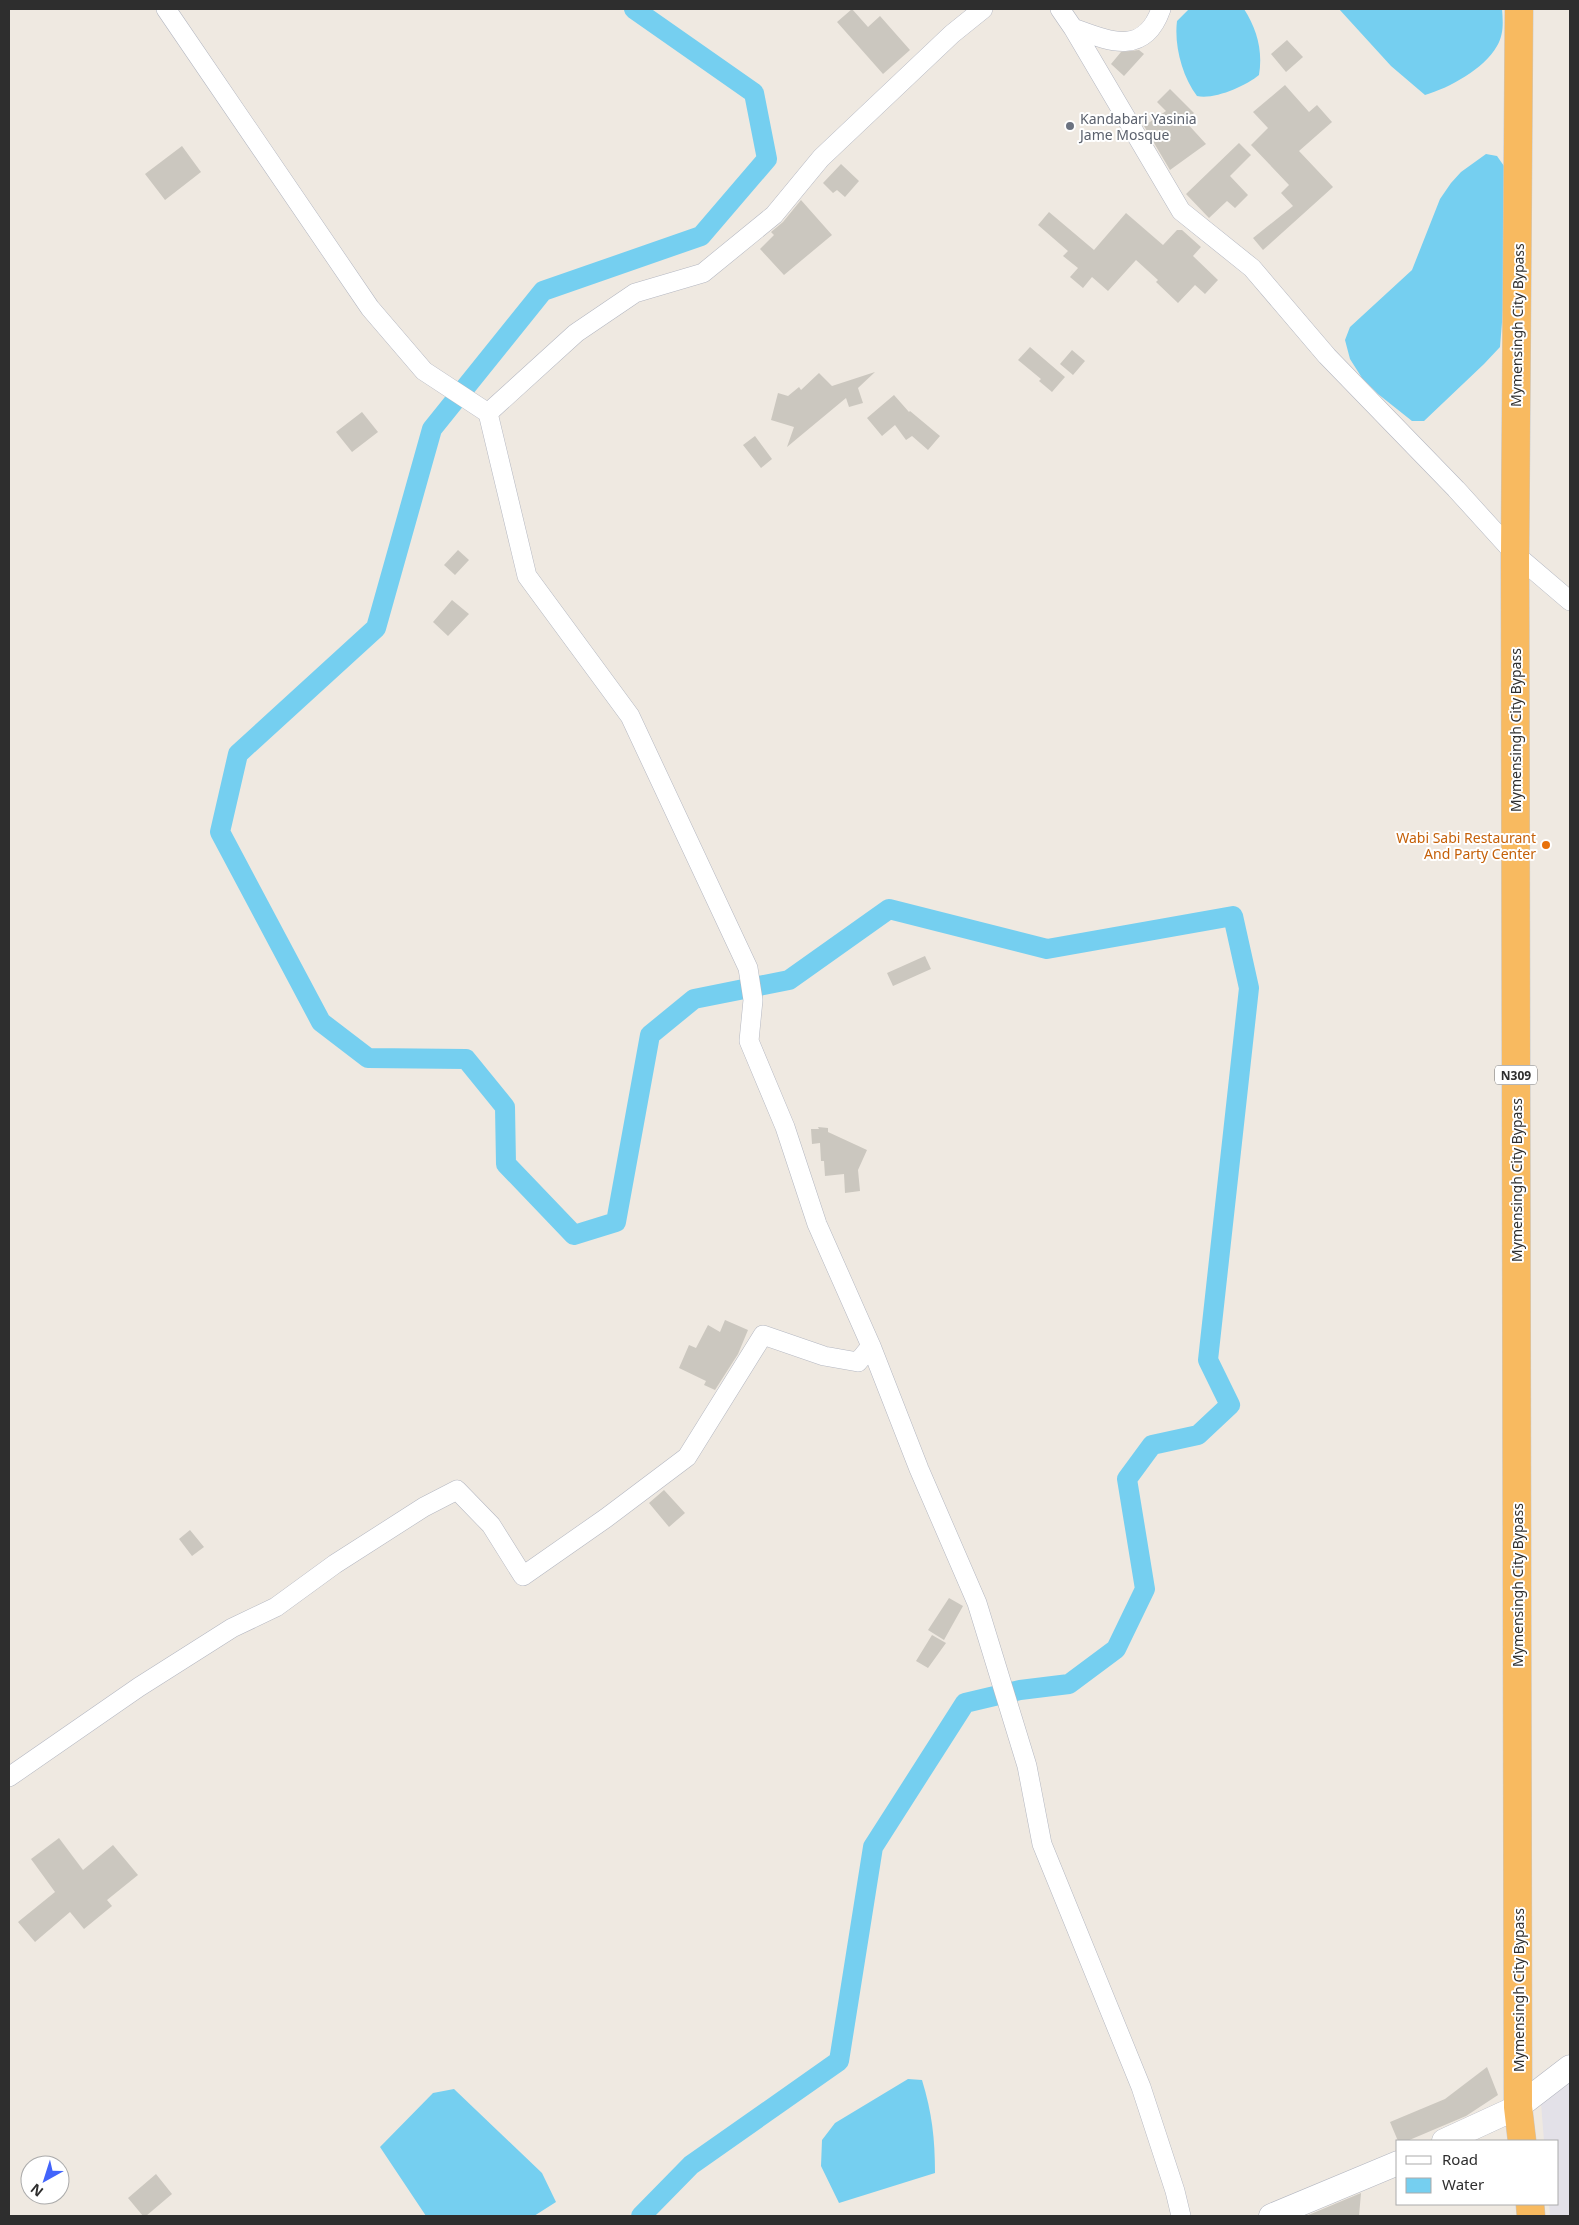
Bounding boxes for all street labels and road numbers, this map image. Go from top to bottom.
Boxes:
street label: Mymensingh City Bypass [1506,243,1528,407]
street label: Mymensingh City Bypass [1506,648,1525,812]
road number: N309 [1495,1066,1537,1084]
street label: Mymensingh City Bypass [1507,1098,1526,1262]
street label: Mymensingh City Bypass [1508,1503,1527,1667]
street label: Mymensingh City Bypass [1509,1908,1528,2072]

